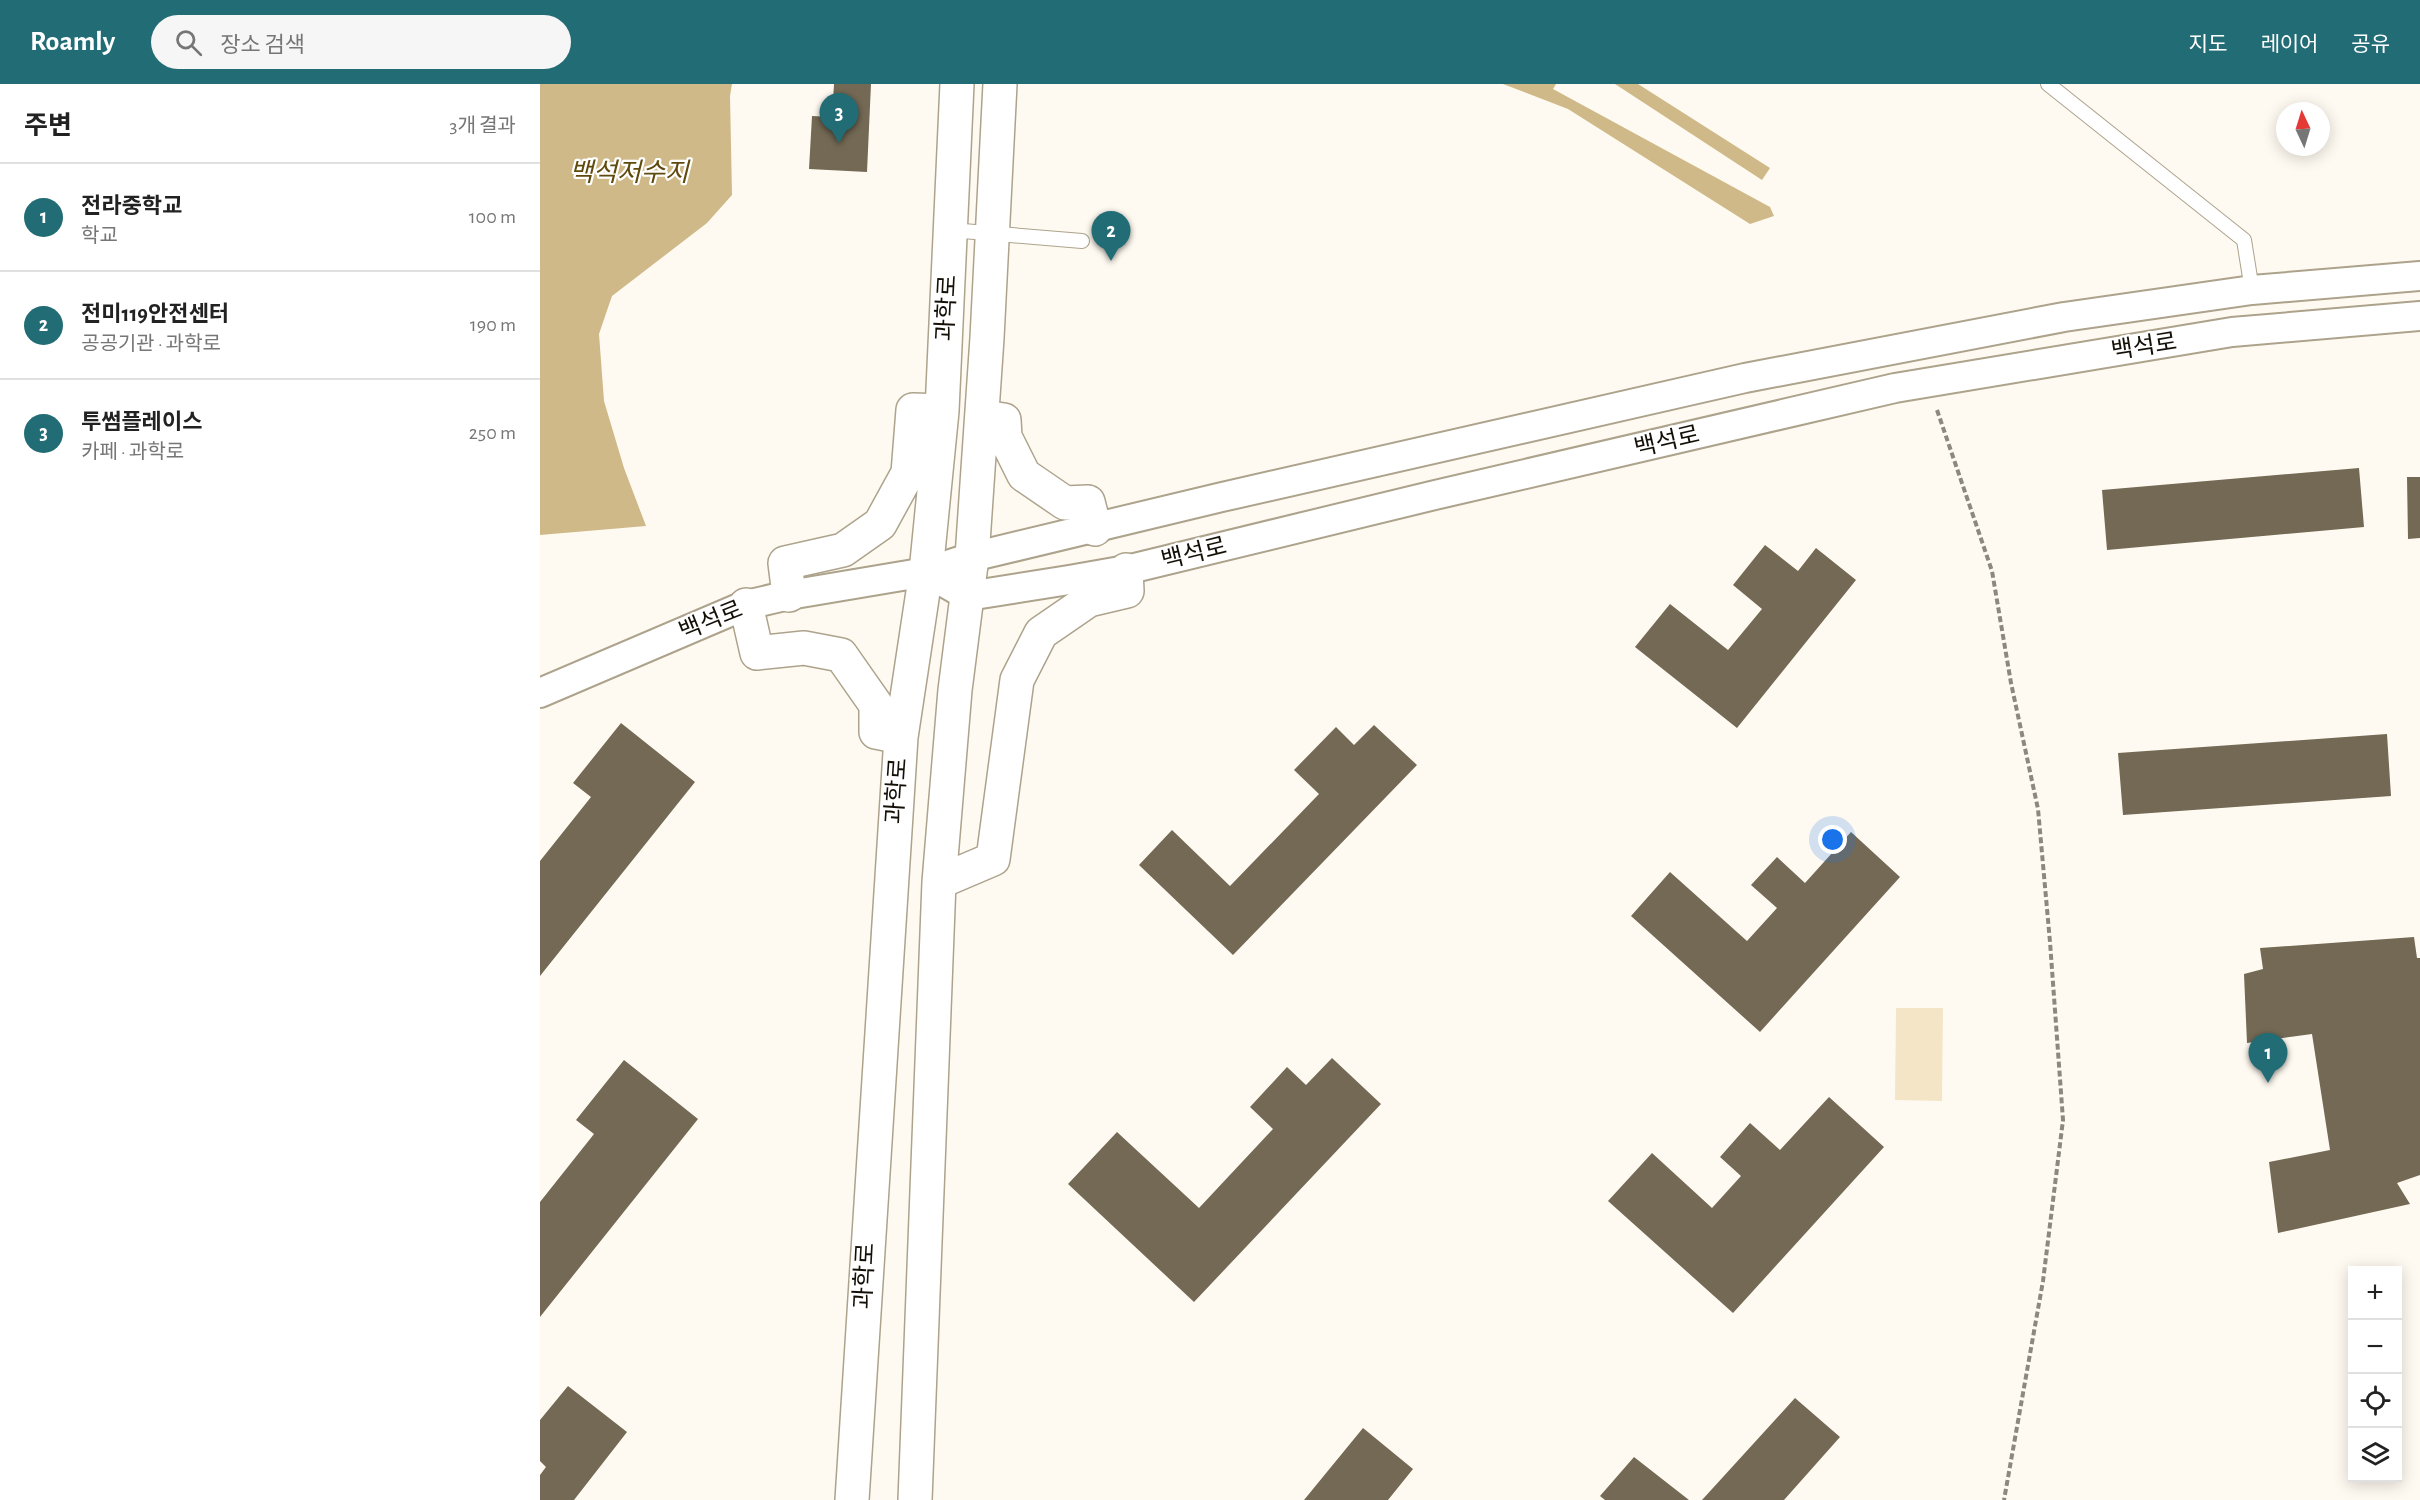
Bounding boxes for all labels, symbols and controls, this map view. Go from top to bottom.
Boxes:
search box [151,15,571,69]
icon: search [172,26,205,59]
text: Roamly [30,28,115,56]
text: 장소 검색 [220,34,305,56]
text: 지도 [2189,34,2227,55]
text: 레이어 [2260,34,2318,55]
text: 공유 [2351,34,2390,55]
pin: 3 [820,94,858,143]
north arrow [2276,102,2330,156]
text: 주변 [24,113,72,139]
text: 3개 결과 [449,116,516,136]
water label: 백석저수지 [569,159,691,186]
text: 전라중학교 [81,195,182,217]
text: 1 [40,207,47,227]
text: 100 m [469,207,516,227]
pin: 2 [1092,212,1130,261]
text: 학교 [81,226,118,246]
street label: 과학로 [931,274,961,342]
text: 전미119안전센터 [81,303,229,325]
text: 2 [39,315,48,335]
text: 190 m [470,315,516,335]
street label: 백석로 [2109,329,2179,364]
text: 공공기관 · 과학로 [81,334,221,354]
text: 투썸플레이스 [81,411,202,433]
street label: 백석로 [1632,422,1702,461]
text: 3 [39,423,48,443]
text: 250 m [469,423,516,443]
text: 카페 · 과학로 [81,442,184,462]
street label: 백석로 [1159,533,1229,574]
street label: 백석로 [675,597,746,645]
street label: 과학로 [881,757,911,825]
your location [1818,825,1847,854]
pin: 1 [2248,1034,2288,1083]
street label: 과학로 [849,1242,879,1310]
map controls [2348,1266,2402,1482]
button: + [2348,1266,2402,1320]
button: − [2348,1320,2402,1374]
button: locate [2348,1374,2402,1428]
button: layers [2348,1428,2402,1482]

